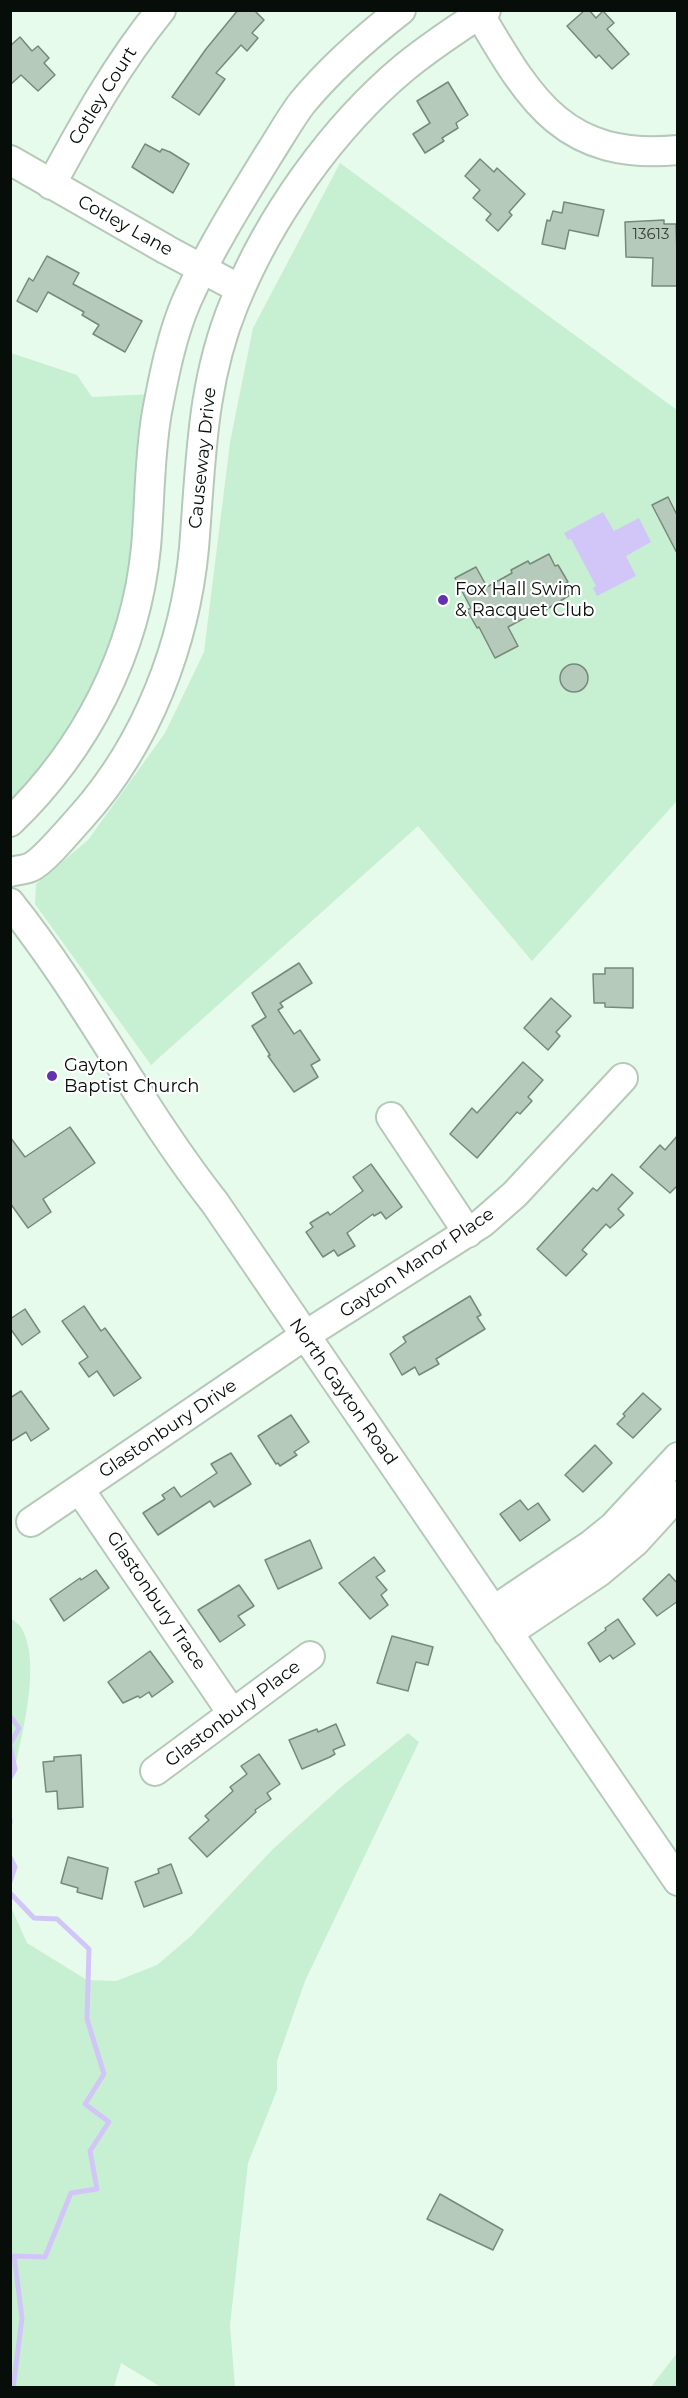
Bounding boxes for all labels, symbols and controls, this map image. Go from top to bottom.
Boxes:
street label: Cotley Court [64,43,142,149]
street label: Cotley Lane [74,191,176,261]
house number: 13613 [633,226,669,244]
street label: Causeway Drive [185,386,221,530]
place label: Fox Hall Swim & Racquet Club [455,579,594,622]
marker: Fox Hall Swim & Racquet Club [436,593,450,607]
place label: Gayton Baptist Church [64,1055,200,1098]
marker: Gayton Baptist Church [45,1069,59,1083]
street label: Gayton Manor Place [336,1203,498,1323]
street label: North Gayton Road [284,1315,402,1469]
street label: Glastonbury Drive [95,1375,241,1483]
street label: Glastonbury Trace [102,1528,210,1674]
street label: Glastonbury Place [161,1656,305,1772]

